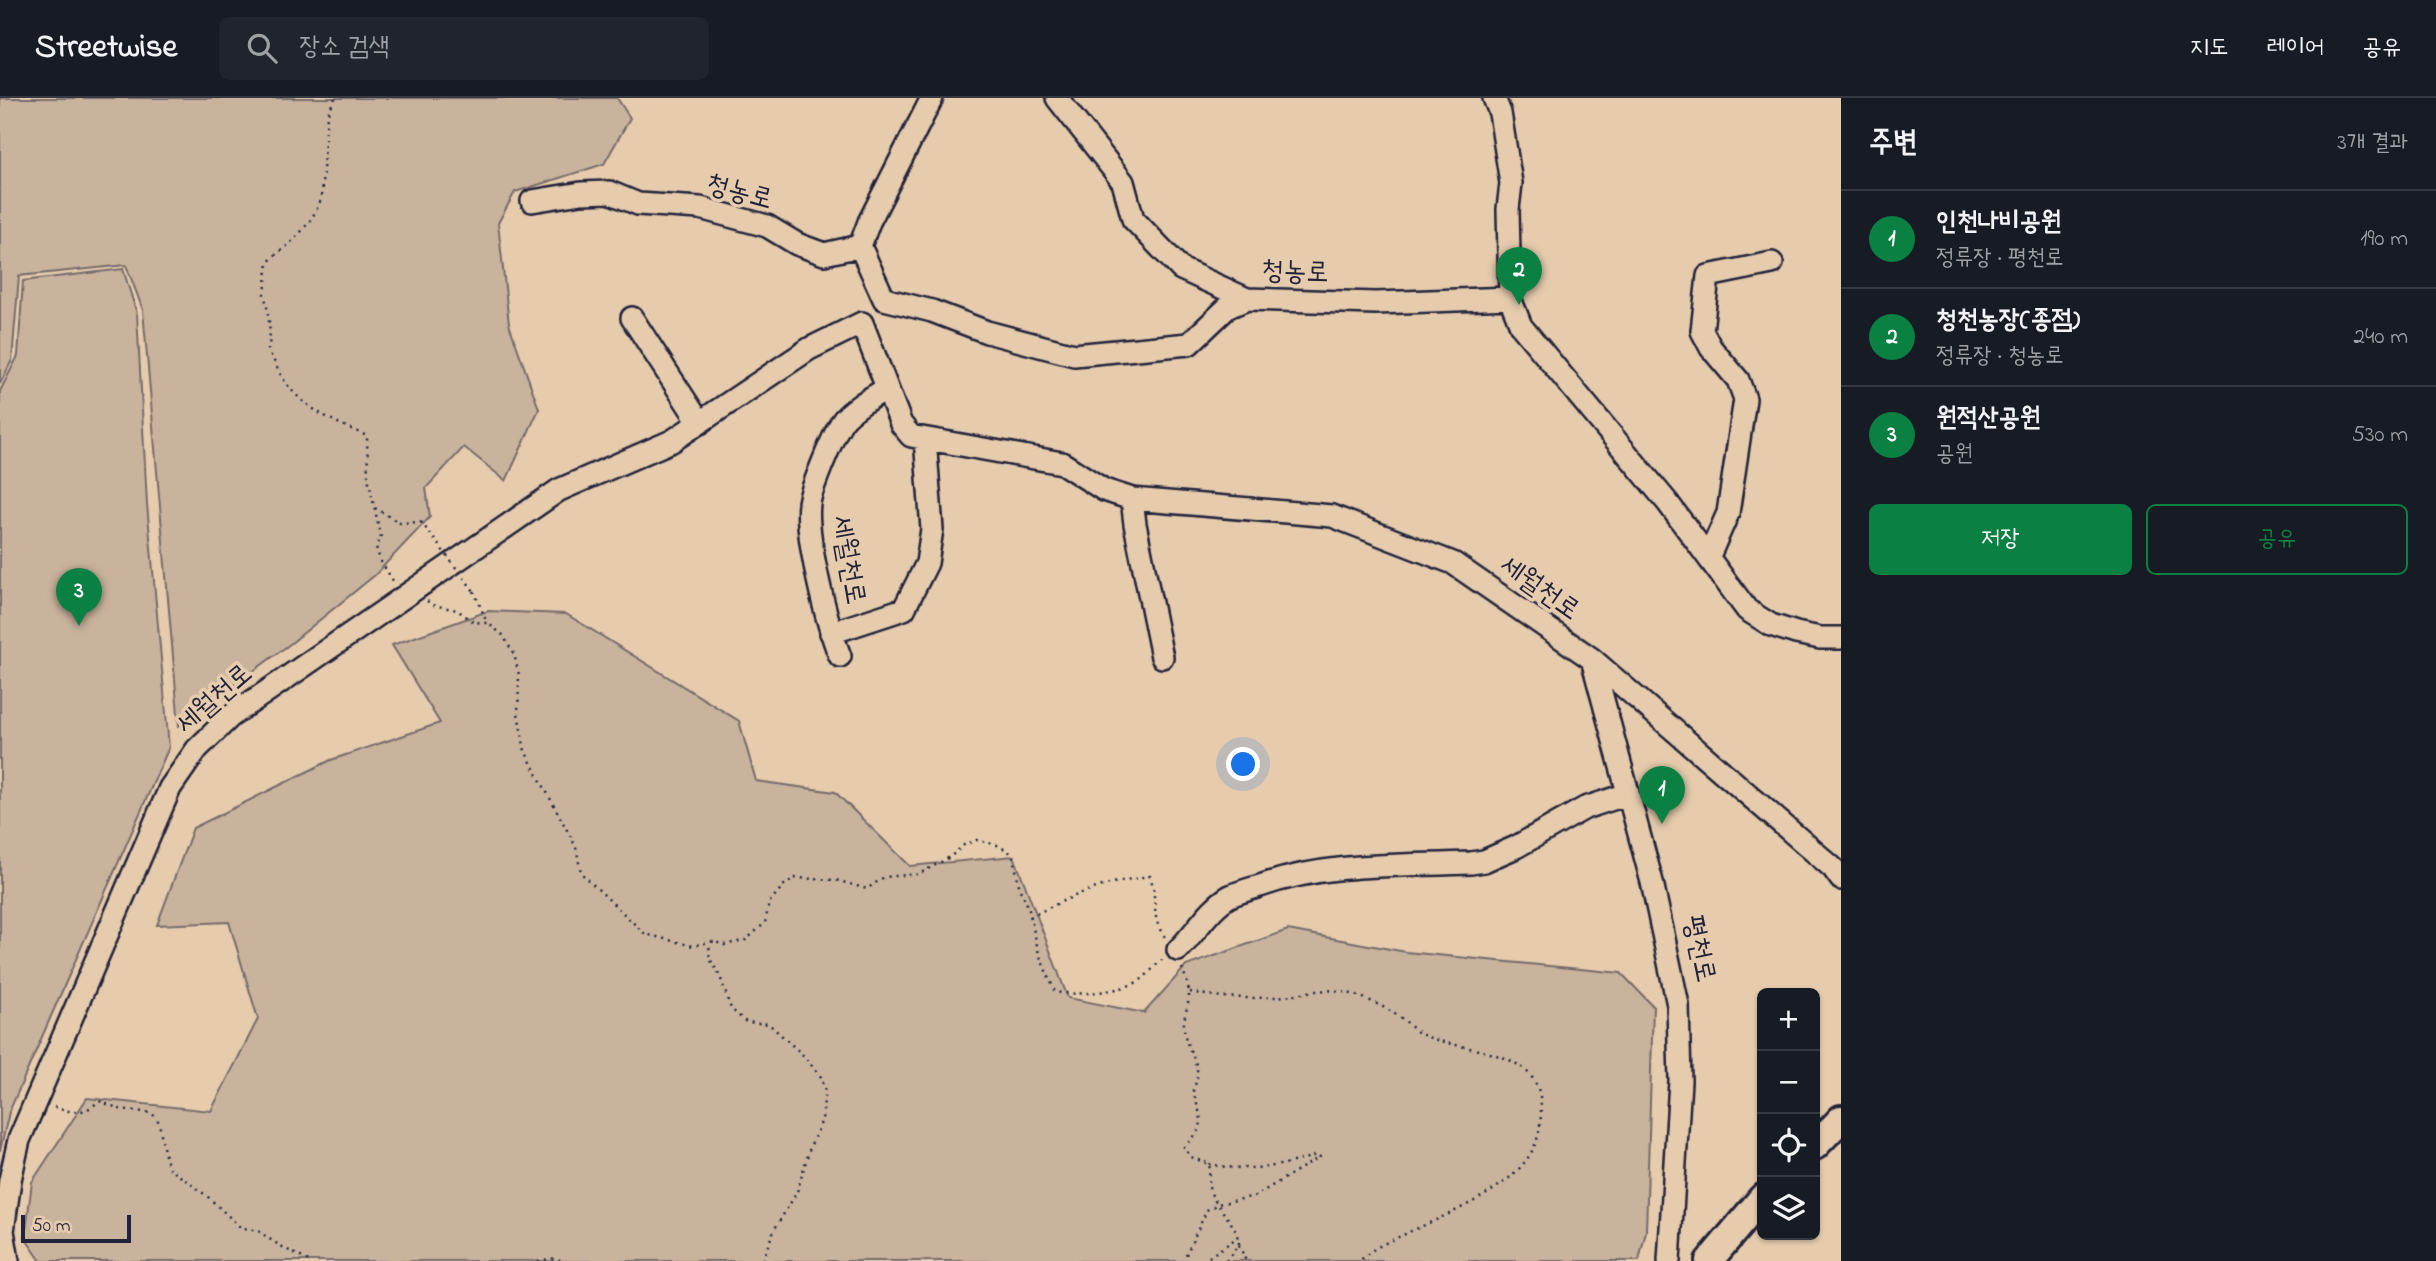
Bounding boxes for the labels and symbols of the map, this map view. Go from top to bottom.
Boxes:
street label: 청농로 [701,164,777,222]
pin: 2 [1496,247,1542,305]
street label: 청농로 [1261,251,1329,295]
street label: 세월천로 [819,512,875,608]
street label: 세월천로 [1490,546,1588,632]
pin: 3 [56,568,102,626]
street label: 세월천로 [168,655,262,745]
your location [1226,747,1260,781]
pin: 1 [1639,766,1685,824]
street label: 평천로 [1671,912,1725,986]
scale bar [21,1212,131,1244]

